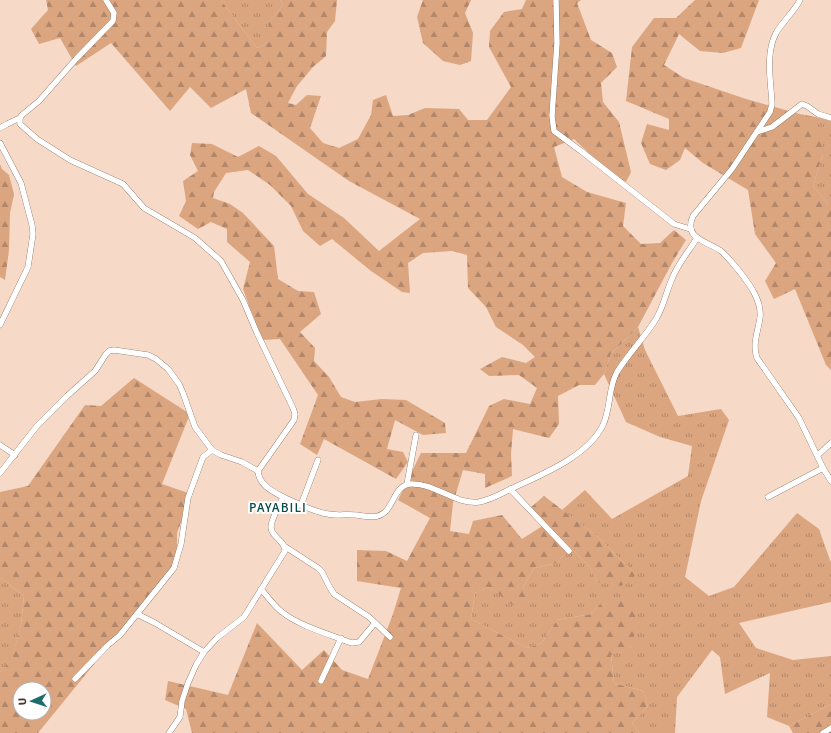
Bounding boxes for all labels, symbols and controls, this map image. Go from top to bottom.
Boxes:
district label: PAYABILI [249,500,307,516]
north arrow [12,681,52,721]
text: U [16,697,29,706]

